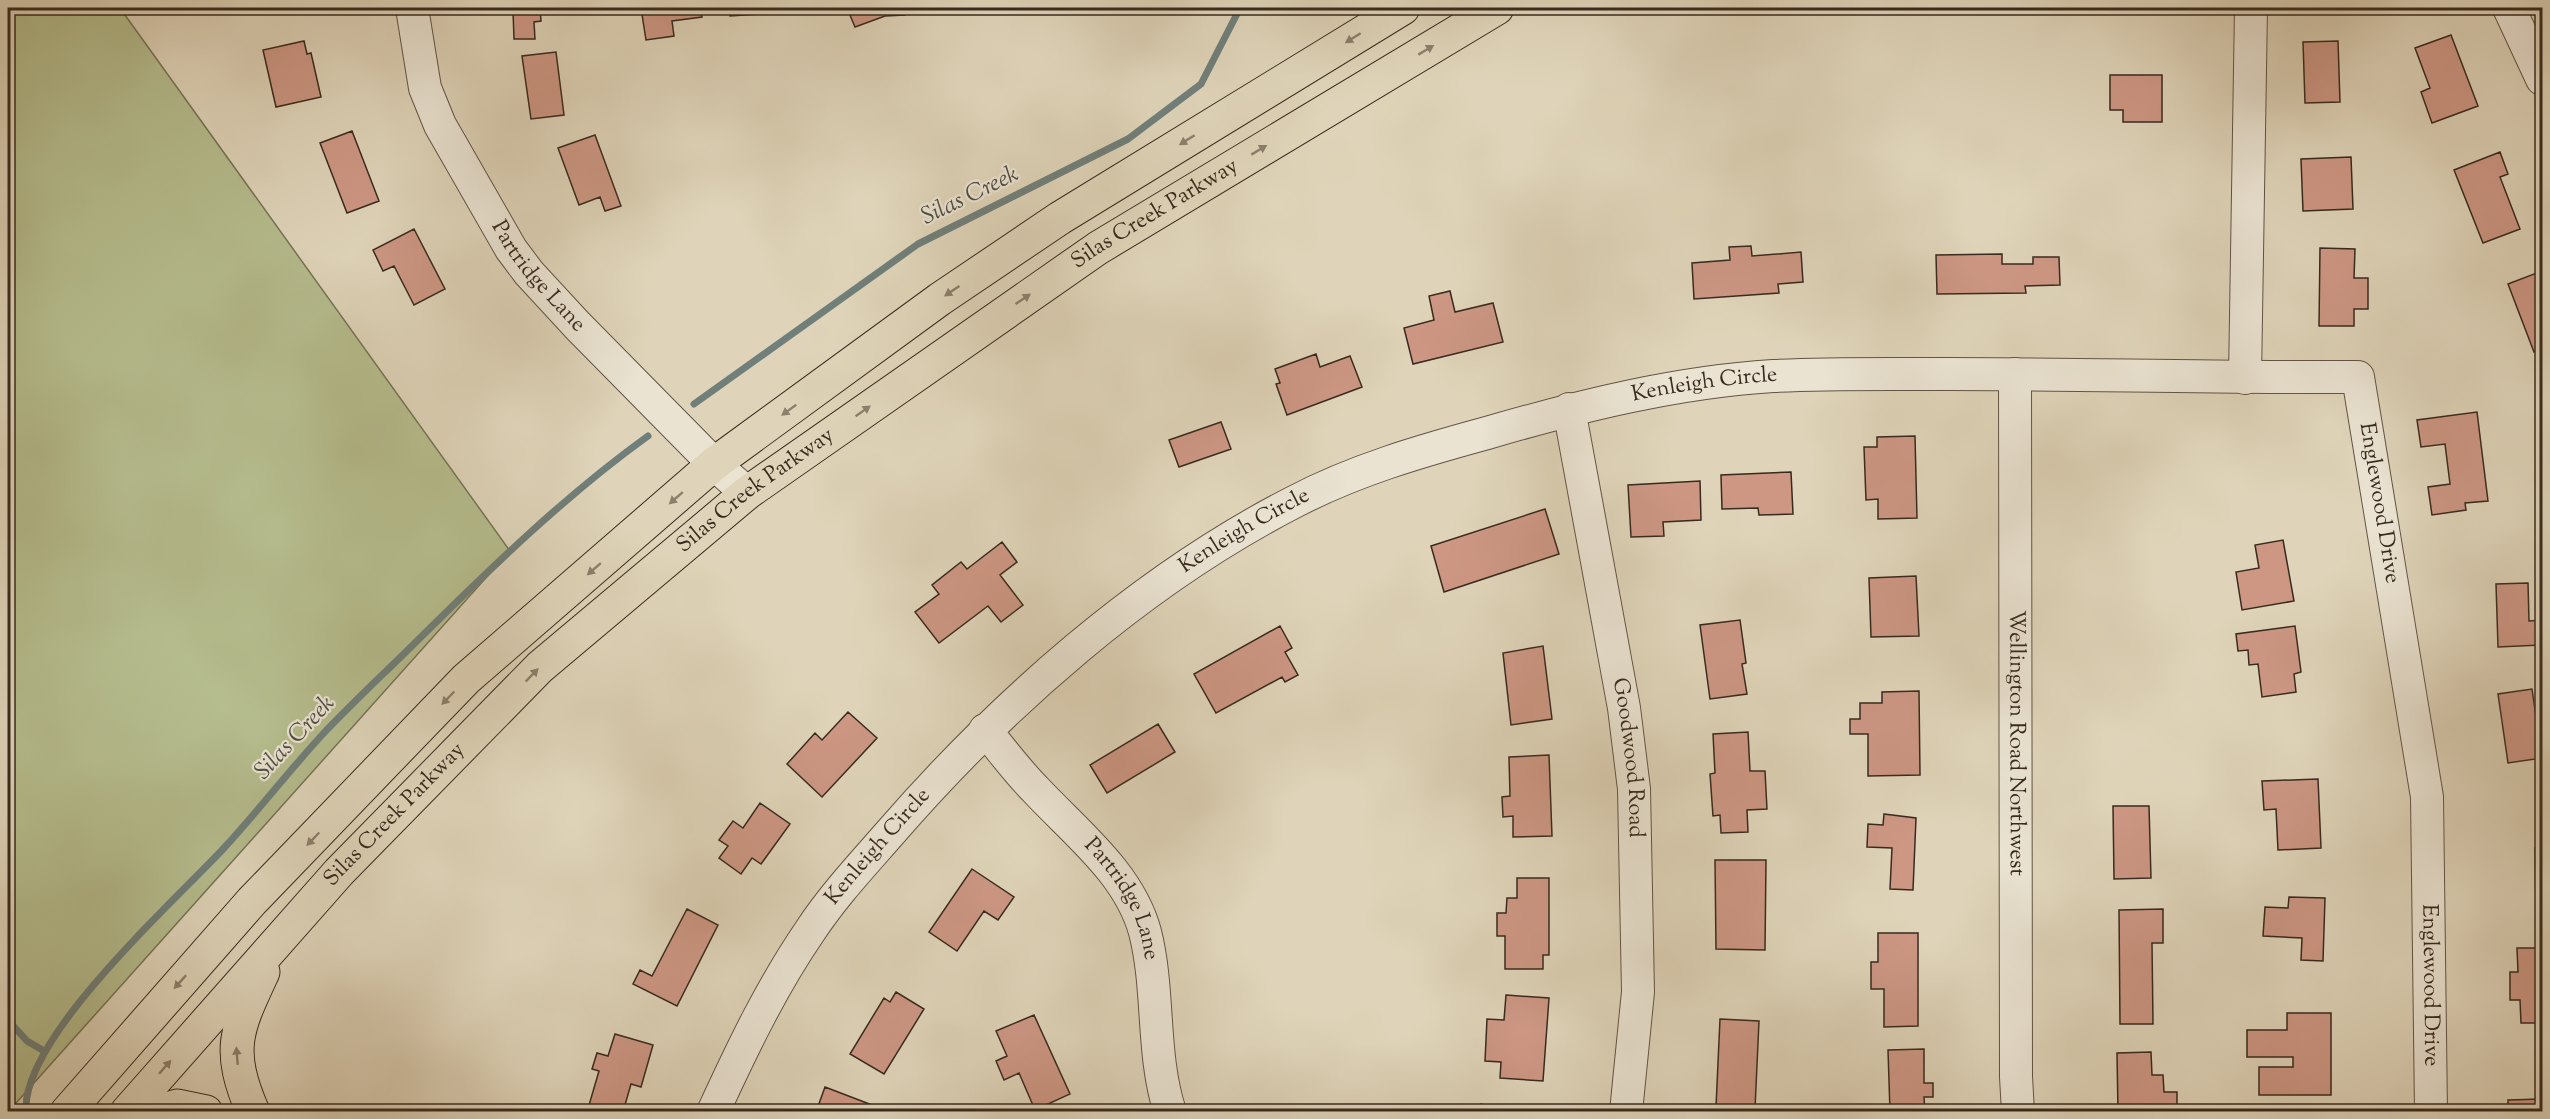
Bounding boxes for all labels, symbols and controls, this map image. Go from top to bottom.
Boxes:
one-way arrow [1345,33,1361,44]
one-way arrow [1418,44,1434,55]
one-way arrow [1179,135,1195,146]
one-way arrow [1251,144,1267,155]
street label: Silas Creek Parkway [1065,151,1245,278]
water label: Silas Creek [916,158,1025,234]
street label: Partridge Lane [482,215,592,340]
one-way arrow [944,285,960,296]
one-way arrow [1015,294,1031,305]
street label: Kenleigh Circle [1629,360,1778,412]
one-way arrow [781,404,797,416]
one-way arrow [855,405,871,417]
street label: Englewood Drive [2350,420,2408,586]
street label: Silas Creek Parkway [670,421,841,561]
street label: Kenleigh Circle [1173,480,1315,582]
one-way arrow [669,491,684,504]
one-way arrow [587,562,602,575]
street label: Wellington Road Northwest [1999,610,2032,877]
one-way arrow [524,669,538,683]
street label: Goodwood Road [1603,675,1651,838]
water label: Silas Creek [247,688,343,788]
one-way arrow [441,691,455,706]
street label: Silas Creek Parkway [317,736,473,894]
street label: Kenleigh Circle [818,781,939,913]
one-way arrow [306,831,320,845]
street label: Partridge Lane [1076,831,1166,962]
street label: Englewood Drive [2412,904,2446,1067]
one-way arrow [174,974,187,989]
one-way arrow [232,1046,242,1065]
one-way arrow [158,1060,171,1075]

